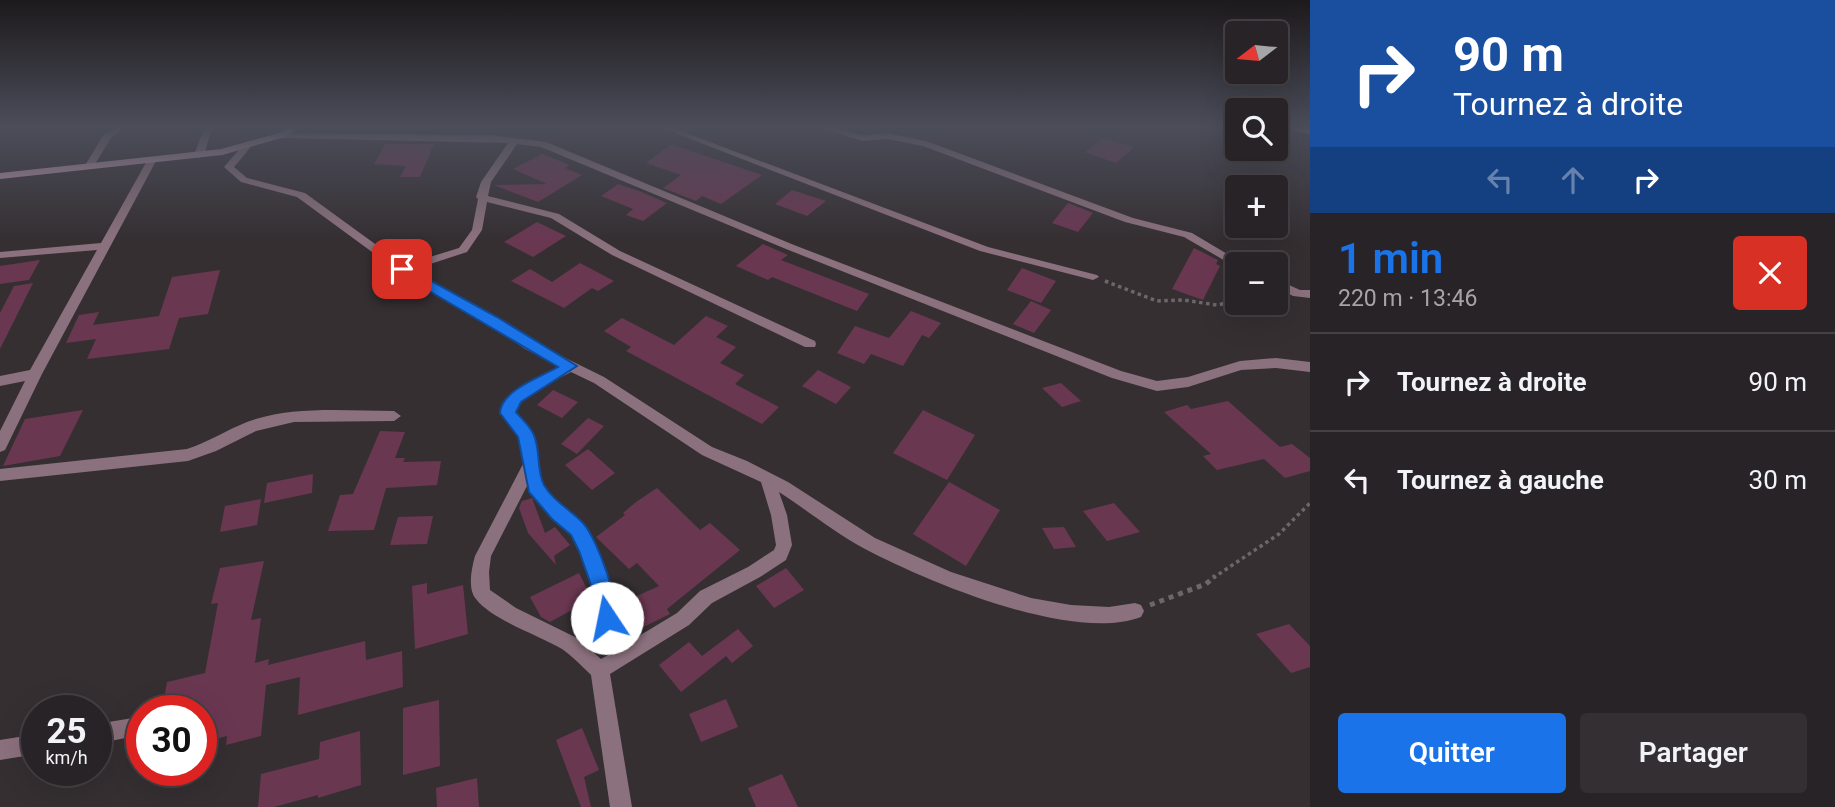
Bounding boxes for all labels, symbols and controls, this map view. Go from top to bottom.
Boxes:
north arrow [1225,21,1288,84]
map controls [1225,21,1288,315]
text: 90 m [1453,26,1564,83]
icon: right [1338,28,1429,119]
text: Tournez à droite [1453,85,1683,123]
button: search [1225,98,1288,161]
icon: left [1481,161,1519,199]
icon: ahead [1554,161,1592,199]
icon: right [1627,161,1665,199]
button: + [1225,175,1288,238]
text: 1 min [1338,234,1443,283]
button: close [1733,236,1807,310]
pin [372,239,432,299]
icon: arrive [383,250,421,288]
button: − [1225,252,1288,315]
text: 220 m · 13:46 [1338,285,1477,312]
icon: right [1338,363,1376,401]
text: Tournez à droite [1397,367,1587,397]
text: 90 m [1749,367,1807,397]
icon: left [1338,461,1376,499]
text: Tournez à gauche [1397,465,1604,495]
text: 30 m [1749,465,1807,495]
position arrow [570,581,644,655]
speed limit sign: 30 [126,695,217,786]
text: 25 [46,711,87,752]
button: Quitter [1338,713,1566,793]
button: Partager [1580,713,1807,793]
text: km/h [45,747,88,768]

